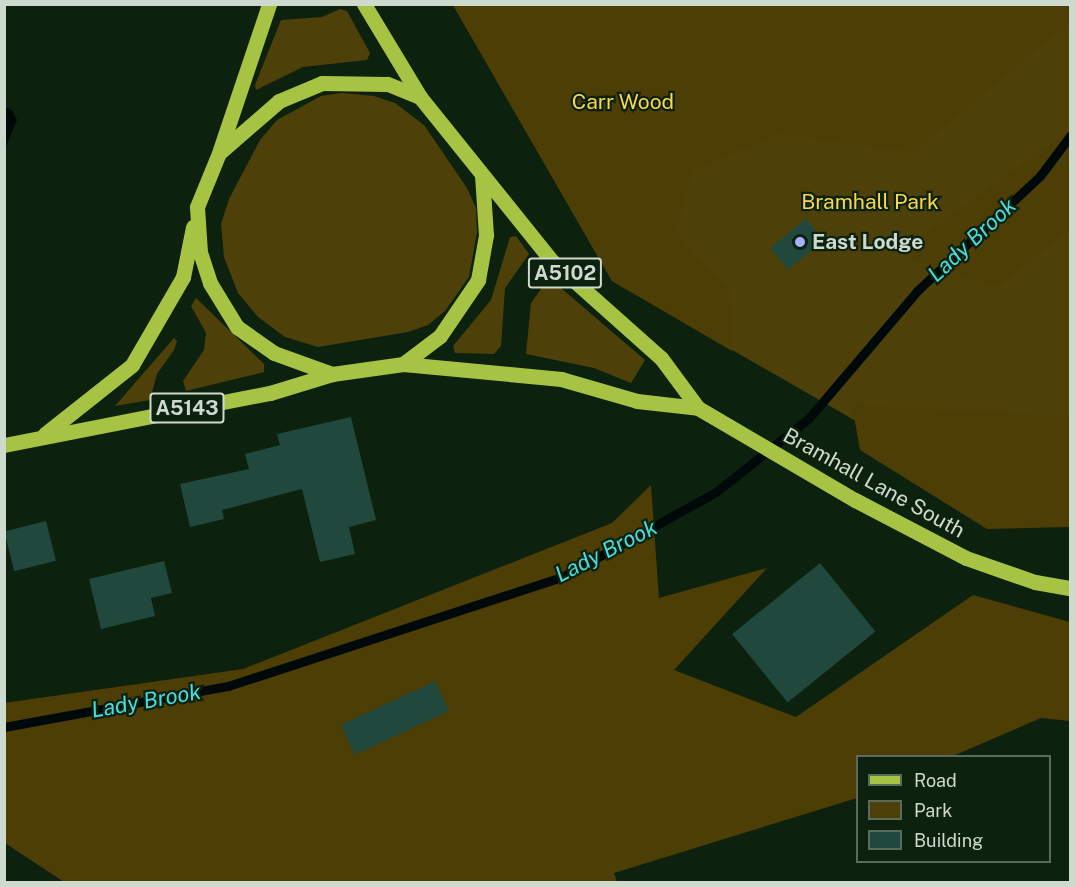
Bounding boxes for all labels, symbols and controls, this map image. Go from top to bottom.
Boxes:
park label: Carr Wood [572,89,674,115]
park label: Bramhall Park [801,189,939,215]
water label: Lady Brook [922,193,1022,287]
place label: East Lodge [812,229,923,255]
marker: East Lodge [793,235,807,249]
road number: A5102 [528,256,602,290]
road number: A5143 [148,391,226,425]
street label: Bramhall Lane South [779,423,969,543]
water label: Lady Brook [551,514,661,588]
water label: Lady Brook [89,678,203,724]
legend [856,755,1051,863]
text: Road [914,770,957,791]
text: Park [914,800,952,821]
text: Building [914,830,983,851]

